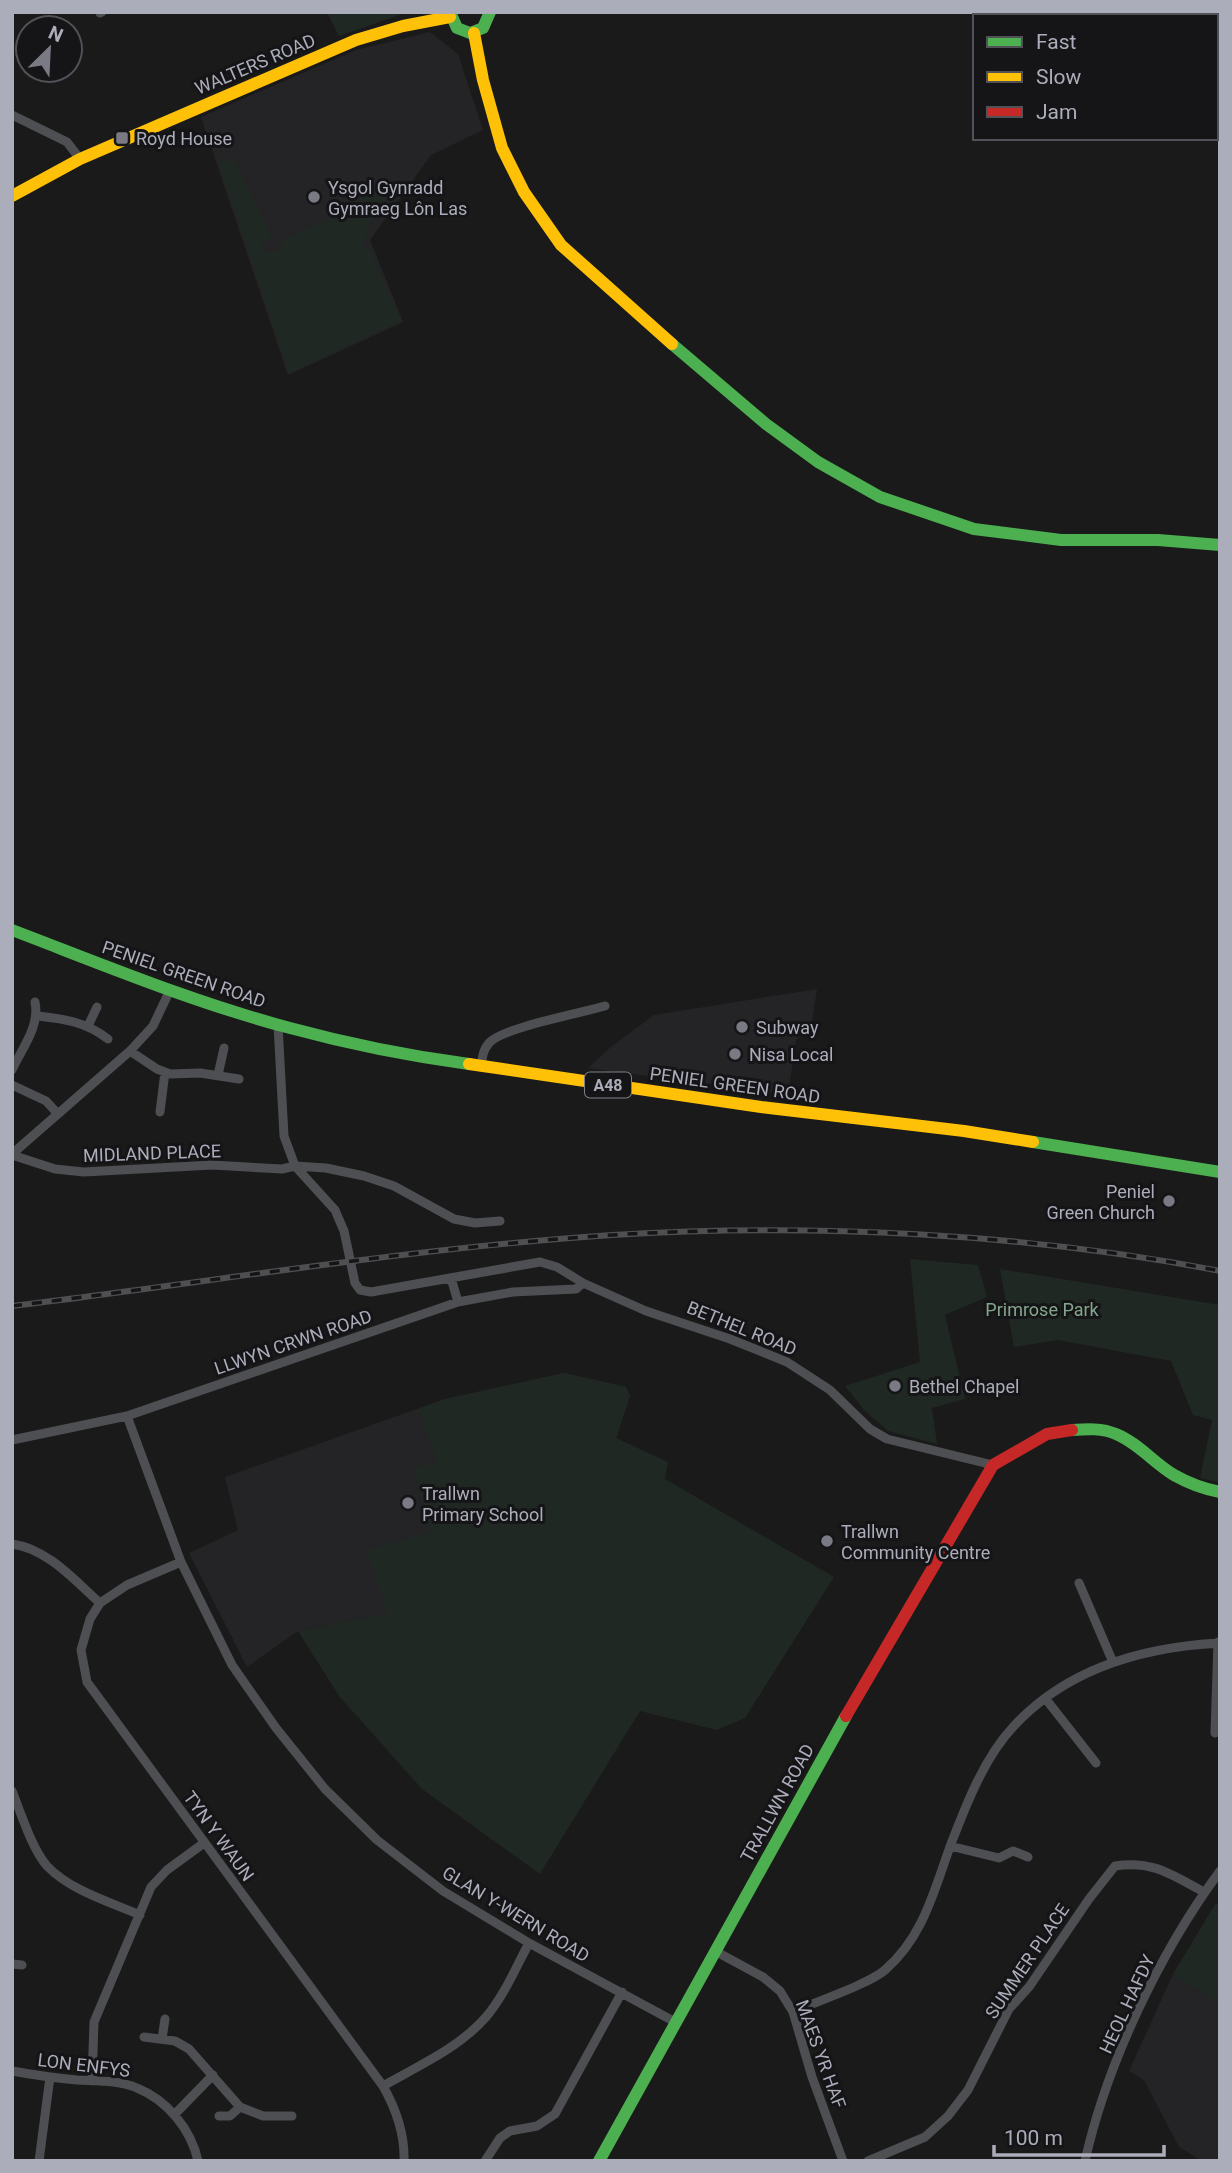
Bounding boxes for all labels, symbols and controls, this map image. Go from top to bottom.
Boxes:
north arrow [14,14,84,84]
legend [973,14,1218,140]
text: N [45,21,67,47]
street label: WALTERS ROAD [192,29,318,99]
text: Fast [1036,30,1077,54]
text: Slow [1036,65,1082,89]
text: Jam [1036,100,1077,124]
place label: Royd House [136,128,232,149]
marker: Royd House [114,130,130,146]
place label: Ysgol Gynradd Gymraeg Lôn Las [328,177,467,219]
marker: Ysgol Gynradd Gymraeg Lôn Las [306,189,322,205]
street label: PENIEL GREEN ROAD [99,936,269,1012]
place label: Subway [756,1017,819,1038]
marker: Subway [734,1019,750,1035]
place label: Nisa Local [749,1044,833,1065]
marker: Nisa Local [727,1046,743,1062]
street label: PENIEL GREEN ROAD [649,1063,821,1107]
road number: A48 [585,1072,631,1098]
street label: MIDLAND PLACE [83,1140,221,1166]
place label: Peniel Green Church [1046,1181,1155,1223]
marker: Peniel Green Church [1161,1193,1177,1209]
street label: BETHEL ROAD [684,1296,800,1360]
park label: Primrose Park [985,1299,1100,1320]
street label: LLWYN CRWN ROAD [212,1305,374,1379]
place label: Bethel Chapel [909,1376,1019,1397]
marker: Bethel Chapel [887,1378,903,1394]
place label: Trallwn Primary School [422,1483,544,1525]
marker: Trallwn Primary School [400,1495,416,1511]
place label: Trallwn Community Centre [841,1521,990,1563]
marker: Trallwn Community Centre [819,1533,835,1549]
street label: TRALLWN ROAD [736,1740,818,1866]
street label: TYN Y WAUN [179,1787,259,1885]
street label: GLAN Y-WERN ROAD [439,1862,593,1966]
street label: SUMMER PLACE [981,1899,1073,2023]
street label: HEOL HAFDY [1095,1951,1159,2057]
street label: MAES YR HAF [792,1997,850,2111]
street label: LON ENFYS [36,2049,132,2081]
scale bar [994,2114,1164,2158]
text: 100 m [1004,2126,1063,2150]

